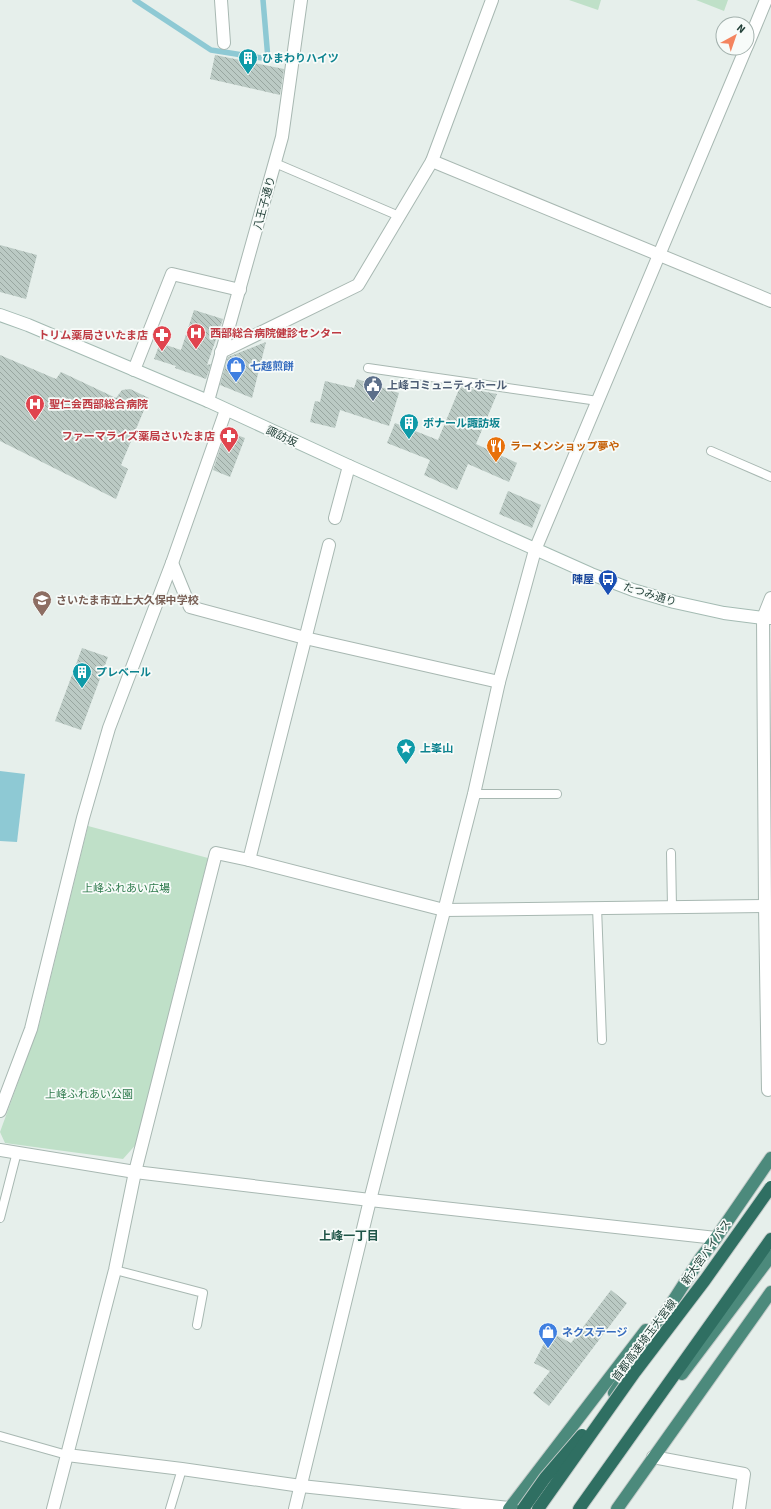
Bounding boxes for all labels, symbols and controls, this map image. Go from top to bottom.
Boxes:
north arrow [715,16,755,56]
text: N [733,21,749,37]
building icon: ひまわりハイツ [237,47,259,75]
place label: ひまわりハイツ [262,51,339,66]
street label: 八王子通り [250,175,279,232]
hospital icon: 西部総合病院健診センター [185,322,207,350]
pharmacy icon: トリム薬局さいたま店 [151,324,173,352]
place label: 西部総合病院健診センター [210,326,342,341]
place label: トリム薬局さいたま店 [38,328,148,343]
shop icon: 七越煎餅 [225,355,247,383]
place label: 七越煎餅 [250,359,294,374]
public building icon: 上峰コミュニティホール [362,374,384,402]
place label: 上峰コミュニティホール [387,378,507,393]
hospital icon: 聖仁会西部総合病院 [24,393,46,421]
place label: 聖仁会西部総合病院 [49,397,148,412]
building icon: ボナール諏訪坂 [398,412,420,440]
place label: ボナール諏訪坂 [423,416,500,431]
street label: 諏訪坂 [264,423,300,450]
pharmacy icon: ファーマライズ薬局さいたま店 [218,425,240,453]
place label: ファーマライズ薬局さいたま店 [62,429,215,444]
restaurant icon: ラーメンショップ夢や [485,435,507,463]
place label: ラーメンショップ夢や [510,439,620,454]
bus stop icon: 陣屋 [597,568,619,596]
place label: 陣屋 [572,572,594,587]
street label: たつみ通り [621,579,678,610]
school or university icon: さいたま市立上大久保中学校 [31,589,53,617]
place label: さいたま市立上大久保中学校 [56,593,199,608]
building icon: プレベール [71,661,93,689]
place label: プレベール [96,665,151,680]
place icon: 上峯山 [395,737,417,765]
place label: 上峯山 [420,741,453,756]
park label: 上峰ふれあい広場 [82,881,170,896]
park label: 上峰ふれあい公園 [45,1087,133,1102]
street label: 新大宮バイパス [678,1217,735,1288]
district label: 上峰一丁目 [319,1228,379,1245]
street label: 首都高速埼玉大宮線 [609,1296,680,1384]
shop icon: ネクステージ [537,1321,559,1349]
place label: ネクステージ [562,1325,627,1340]

